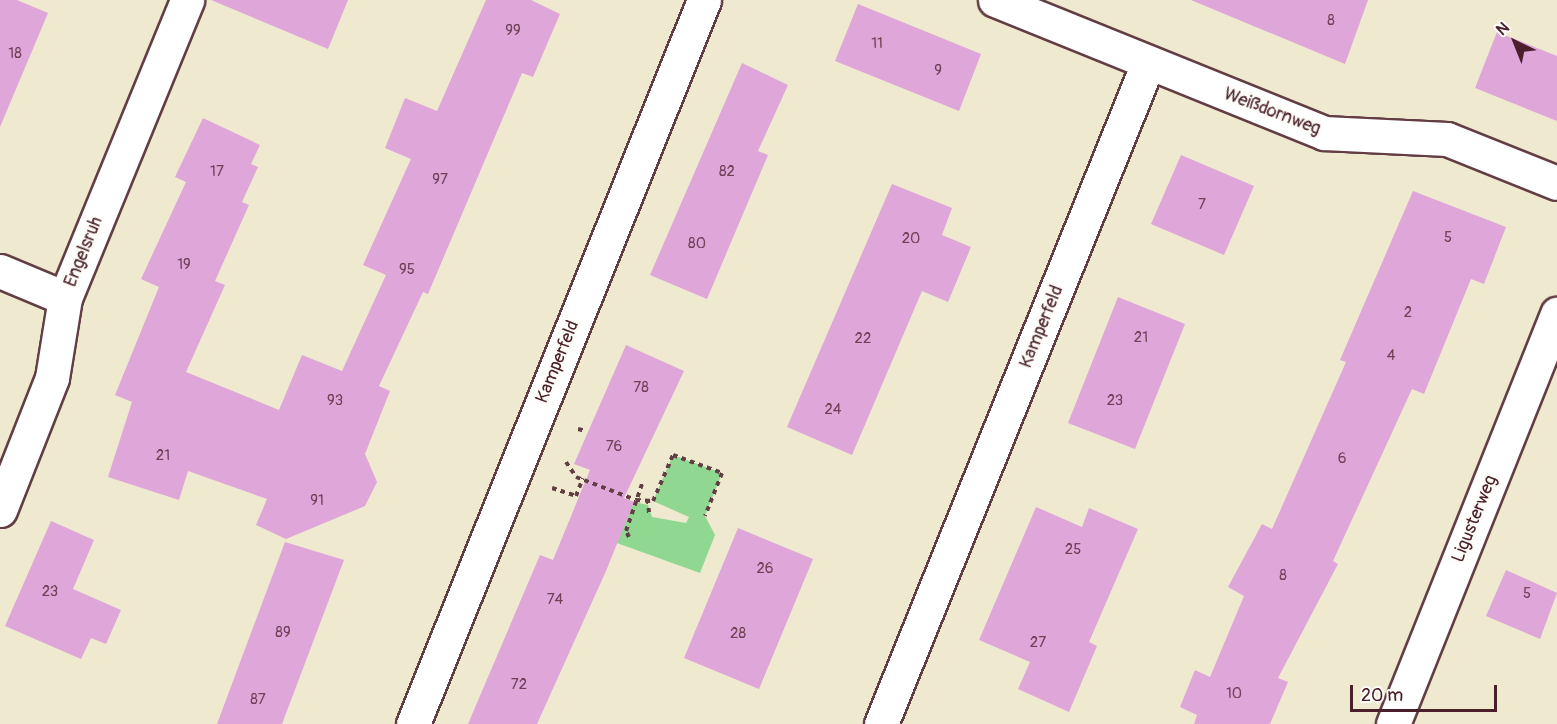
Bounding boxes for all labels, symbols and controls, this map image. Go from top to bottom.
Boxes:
house number: 8 [1327,12,1335,30]
north arrow [1485,12,1545,72]
text: N [1492,18,1513,40]
house number: 99 [505,22,521,40]
house number: 11 [871,35,883,53]
house number: 18 [8,45,22,63]
house number: 9 [934,62,942,80]
street label: Weißdornweg [1220,84,1324,140]
house number: 17 [210,163,224,181]
house number: 82 [719,163,735,181]
house number: 97 [432,171,448,189]
house number: 7 [1198,196,1206,214]
street label: Engelsruh [60,214,108,290]
house number: 5 [1444,229,1452,247]
house number: 20 [902,230,920,248]
house number: 80 [688,235,706,253]
house number: 19 [177,256,191,274]
house number: 95 [399,261,415,279]
street label: Kamperfeld [1016,283,1068,371]
house number: 2 [1404,304,1412,322]
street label: Kamperfeld [532,318,584,406]
house number: 21 [1134,329,1148,347]
house number: 22 [855,330,871,348]
house number: 4 [1387,347,1395,365]
house number: 78 [633,379,649,397]
house number: 93 [327,392,343,410]
house number: 23 [1107,392,1123,410]
house number: 24 [824,401,842,419]
house number: 76 [606,438,622,456]
house number: 21 [156,447,170,465]
house number: 6 [1338,450,1346,468]
street label: Ligusterweg [1448,472,1502,566]
house number: 91 [310,492,324,510]
house number: 25 [1065,541,1081,559]
house number: 26 [756,560,774,578]
house number: 8 [1279,567,1287,585]
house number: 23 [42,583,58,601]
house number: 5 [1523,585,1531,603]
house number: 74 [547,591,563,609]
house number: 89 [275,624,291,642]
house number: 28 [730,625,746,643]
house number: 27 [1030,634,1046,652]
scale bar [1353,673,1500,711]
house number: 72 [511,676,527,694]
text: 20 m [1361,684,1403,707]
house number: 10 [1226,685,1242,703]
house number: 87 [250,691,266,709]

